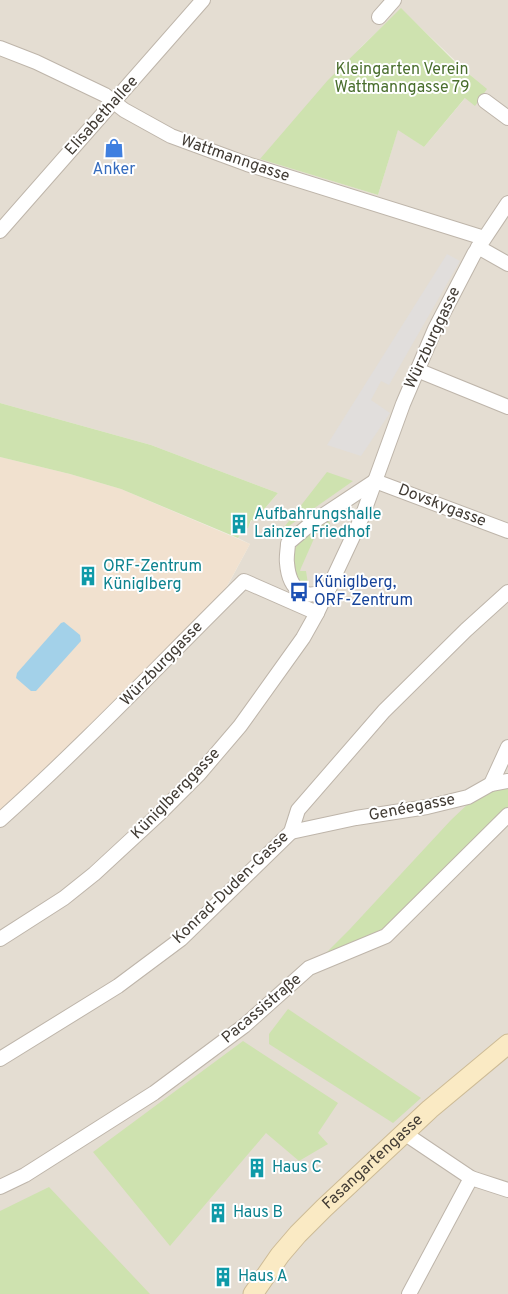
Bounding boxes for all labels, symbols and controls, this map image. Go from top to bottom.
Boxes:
park label: Kleingarten Verein Wattmanngasse 79 [334,60,470,98]
street label: Elisabethallee [61,72,143,160]
street label: Wattmanngasse [178,131,292,187]
shop icon: Anker [103,137,125,159]
place label: Anker [93,160,135,180]
street label: Würzburggasse [401,284,465,392]
street label: Dovskygasse [395,480,489,532]
place label: Aufbahrungshalle Lainzer Friedhof [254,505,381,543]
building icon: Aufbahrungshalle Lainzer Friedhof [228,513,250,535]
place label: ORF-Zentrum Küniglberg [103,557,202,595]
building icon: ORF-Zentrum Küniglberg [77,565,99,587]
place label: Küniglberg, ORF-Zentrum [314,573,413,611]
bus stop icon: Küniglberg, ORF-Zentrum [288,581,310,603]
street label: Würzburggasse [116,617,208,711]
street label: Küniglberggasse [127,744,225,844]
street label: Genéegasse [367,790,457,826]
street label: Konrad-Duden-Gasse [169,827,293,949]
street label: Pacassistraße [218,970,306,1048]
street label: Fasangartengasse [319,1110,428,1214]
building icon: Haus C [246,1157,268,1179]
place label: Haus C [272,1158,322,1178]
building icon: Haus B [207,1202,229,1224]
place label: Haus B [233,1203,283,1223]
building icon: Haus A [212,1266,234,1288]
place label: Haus A [238,1267,288,1287]

